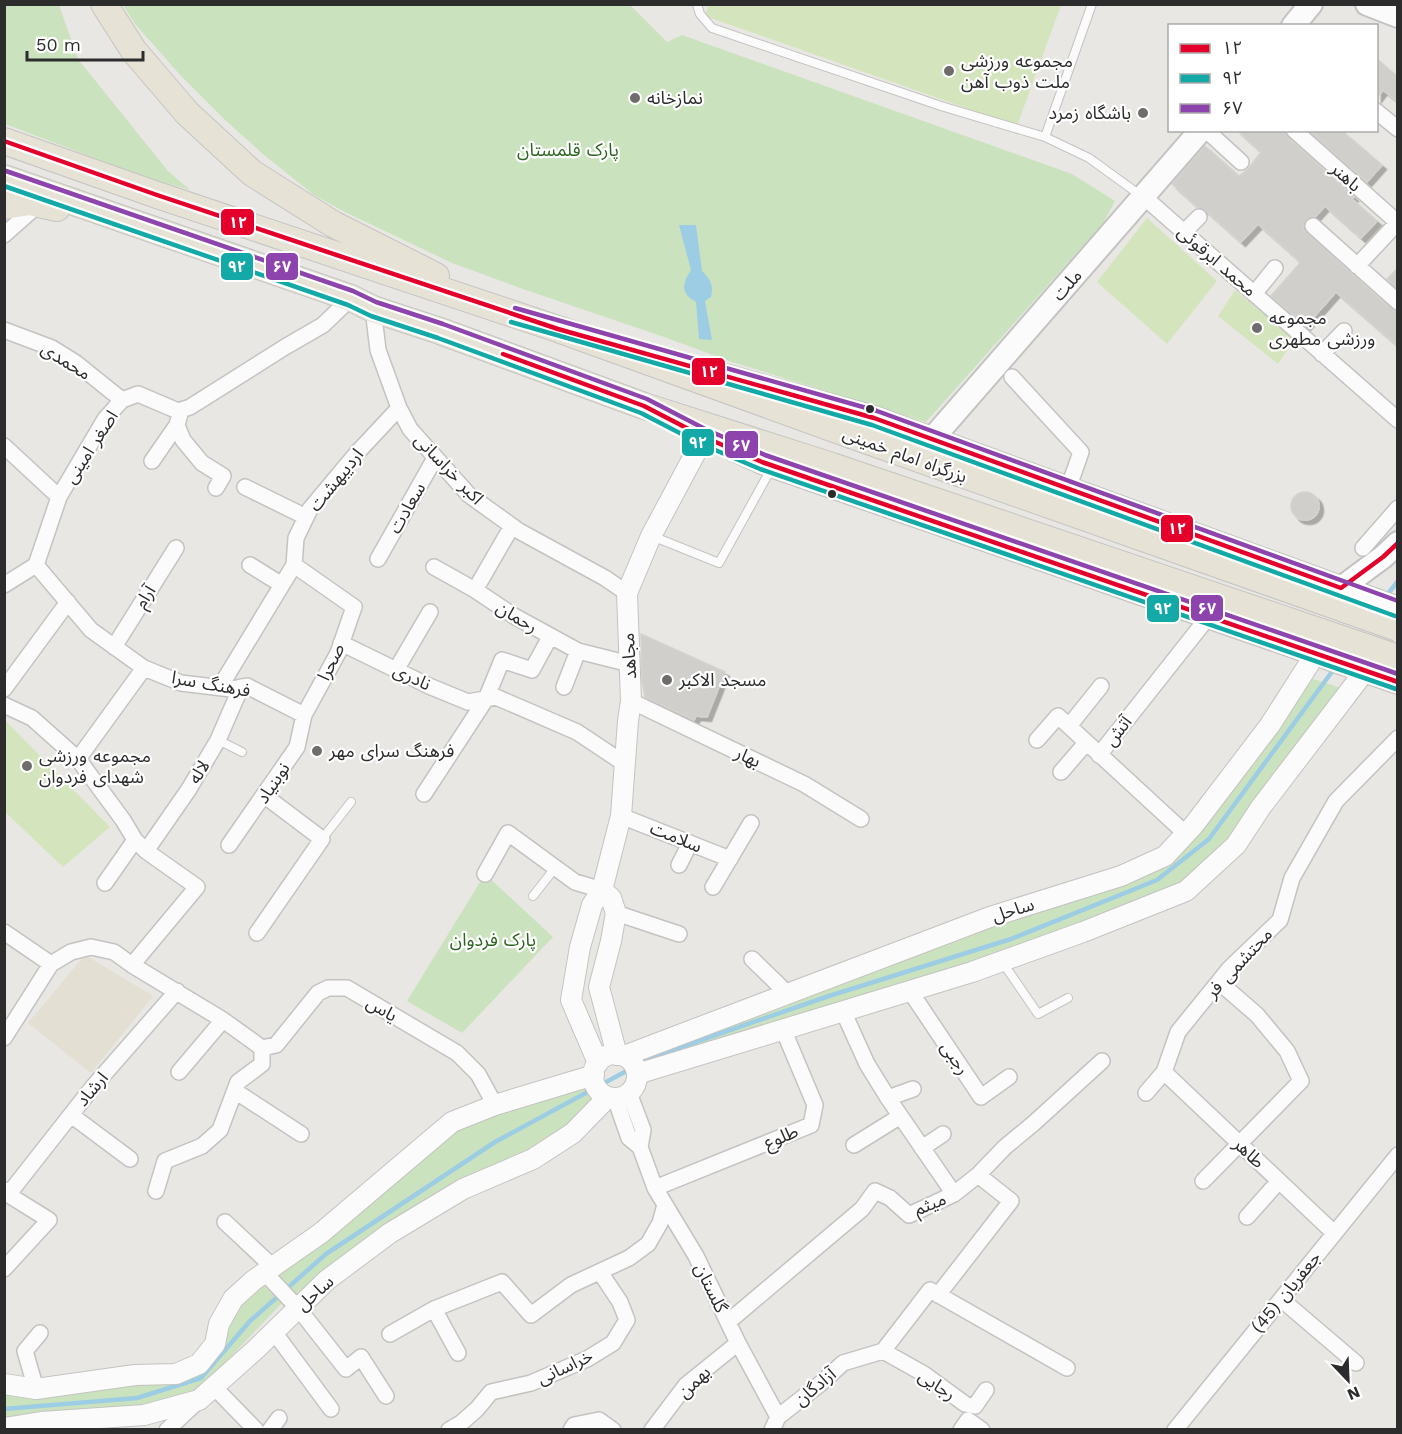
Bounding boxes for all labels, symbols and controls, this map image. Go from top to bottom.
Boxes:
scale bar [27,24,142,62]
legend [1168,24,1378,132]
text: 50 m [36,34,81,55]
text: ۱۲ [1222,37,1243,58]
place label: مجموعه ورزشی ملت ذوب آهن [961,50,1073,93]
marker: مجموعه ورزشی ملت ذوب آهن [942,64,956,78]
text: ۹۲ [1222,67,1243,88]
place label: نمازخانه [647,87,703,109]
marker: نمازخانه [628,91,642,105]
text: ۶۷ [1222,97,1243,118]
place label: باشگاه زمرد [1048,102,1131,124]
marker: باشگاه زمرد [1136,106,1150,120]
park label: پارک قلمستان [517,139,619,161]
street label: باهنر [1325,157,1366,196]
line badge: ۱۲ [220,208,255,236]
text: ۱۲ [229,213,247,232]
street label: محمد ابرقوئی [1173,221,1261,301]
line badge: ۹۲ [220,252,254,281]
line badge: ۶۷ [265,252,299,281]
text: ۹۲ [228,257,246,276]
text: ۶۷ [273,257,292,276]
street label: ملت [1047,265,1086,305]
place label: مجموعه ورزشی مطهری [1269,307,1375,350]
marker: مجموعه ورزشی مطهری [1250,321,1264,335]
street label: محمدی [37,337,95,385]
line badge: ۱۲ [691,357,726,386]
text: ۱۲ [700,362,718,381]
unlabelled marker [864,403,876,415]
street label: اصغر امینی [59,406,123,488]
street label: بزرگراه امام خمینی [839,422,970,490]
line badge: ۹۲ [681,428,715,457]
street label: اکبر خراسانی [410,429,488,509]
line badge: ۶۷ [724,430,759,459]
text: ۹۲ [689,433,707,452]
text: ۶۷ [732,436,751,455]
street label: اردیبهشت [304,444,368,516]
street label: سعادت [384,479,429,537]
unlabelled marker [826,488,838,500]
line badge: ۱۲ [1160,514,1194,543]
text: ۱۲ [1168,519,1186,538]
street label: آرام [129,581,163,614]
line badge: ۹۲ [1146,594,1180,623]
line badge: ۶۷ [1190,594,1224,622]
street label: رحمان [492,596,542,638]
text: ۹۲ [1154,599,1172,618]
text: ۶۷ [1198,599,1217,618]
street label: مجاهد [617,632,640,680]
street label: صحرا [313,640,349,684]
street label: نادری [390,659,434,695]
street label: فرهنگ سرا [170,666,252,702]
place label: مسجد الاکبر [678,669,766,691]
marker: مسجد الاکبر [660,673,674,687]
street label: آتش [1099,711,1137,751]
place label: فرهنگ سرای مهر [328,740,454,762]
street label: بهار [731,741,764,772]
marker: فرهنگ سرای مهر [310,744,324,758]
place label: مجموعه ورزشی شهدای فردوان [39,745,151,788]
street label: لاله [183,756,214,787]
street label: نوبنیاد [251,758,295,808]
marker: مجموعه ورزشی شهدای فردوان [20,759,34,773]
street label: سلامت [647,817,705,856]
street label: ساحل [989,893,1037,927]
street label: محتشمی فر [1200,923,1277,1003]
park label: پارک فردوان [450,929,536,951]
street label: یاس [362,991,402,1027]
street label: رجبی [936,1037,974,1079]
street label: ارشاد [71,1067,113,1111]
street label: طلوع [761,1120,803,1157]
street label: طاهر [1228,1132,1269,1173]
street label: میثم [911,1188,950,1222]
street label: جعفریان (45) [1246,1247,1326,1337]
street label: گلستان [690,1260,733,1317]
street label: ساحل [292,1270,338,1316]
street label: خراسانی [534,1345,596,1389]
north arrow [1318,1350,1378,1410]
street label: بهمن [673,1361,715,1403]
street label: آزادگان [789,1363,841,1411]
street label: رجایی [914,1365,960,1405]
text: N [1344,1382,1363,1404]

